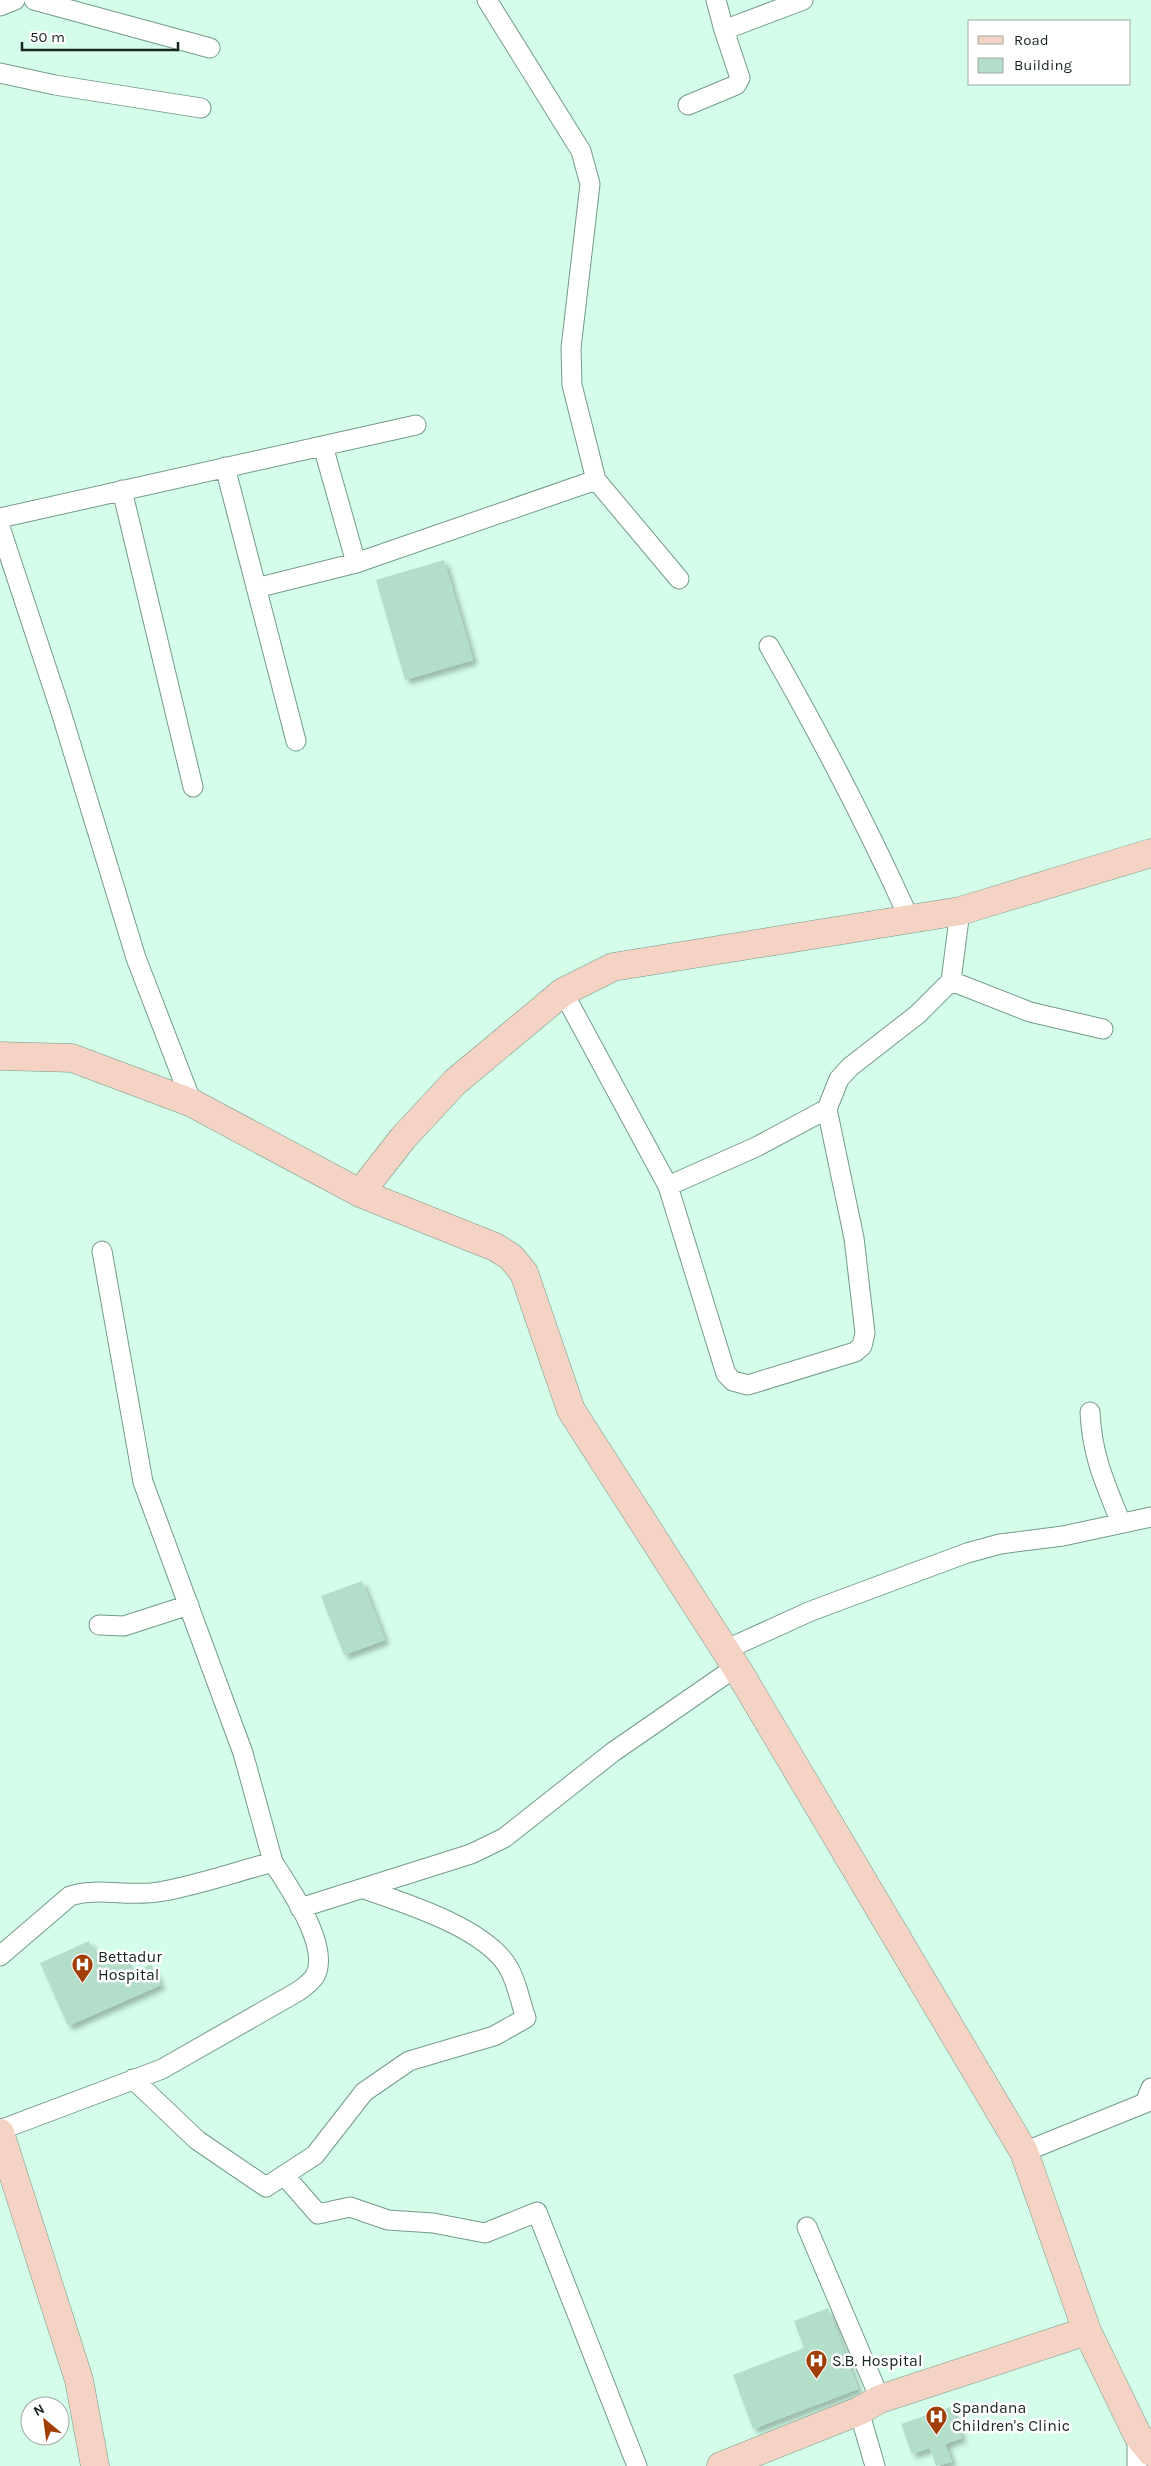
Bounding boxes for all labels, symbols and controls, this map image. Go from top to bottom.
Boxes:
scale bar [22,20,179,52]
legend [968,20,1131,85]
text: 50 m [30,28,65,46]
text: Road [1014,31,1049,49]
text: Building [1014,56,1072,74]
place label: Bettadur Hospital [98,1947,162,1984]
hospital icon: Bettadur Hospital [70,1953,94,1984]
hospital icon: S.B. Hospital [804,2348,828,2379]
place label: S.B. Hospital [832,2351,922,2370]
north arrow [20,2396,70,2446]
place label: Spandana Children's Clinic [952,2398,1070,2435]
text: N [30,2400,47,2420]
hospital icon: Spandana Children's Clinic [924,2404,948,2435]

